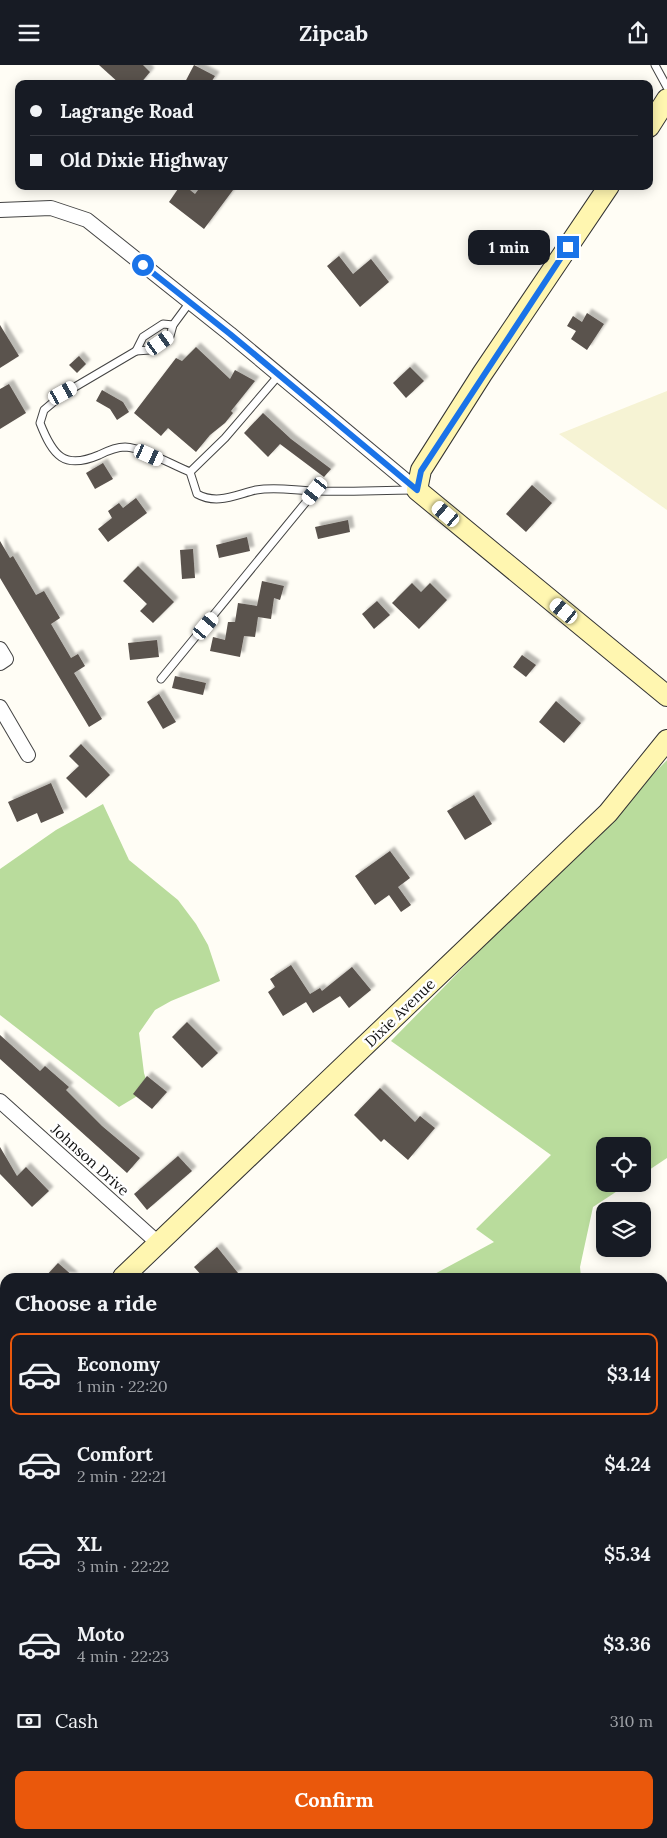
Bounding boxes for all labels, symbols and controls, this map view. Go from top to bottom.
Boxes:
icon: menu [15,19,43,47]
text: Zipcab [299,19,368,47]
icon: share [624,19,652,47]
text: Lagrange Road [60,99,194,123]
text: Old Dixie Highway [60,148,228,172]
callout: 1 min [468,229,550,265]
route end [557,236,579,258]
text: 1 min [489,237,529,257]
route start [132,254,154,276]
car [143,328,176,358]
car [46,379,79,407]
car [132,442,165,468]
car [299,475,330,507]
car [429,499,462,529]
car [547,596,580,626]
car [190,610,221,642]
street label: Dixie Avenue [360,974,439,1051]
street label: Johnson Drive [47,1119,133,1200]
map controls [596,1137,651,1257]
button: locate [596,1137,651,1192]
button: layers [596,1202,651,1257]
text: Choose a ride [15,1289,157,1317]
icon: car [17,1352,62,1397]
text: Economy [77,1352,160,1376]
text: $3.14 [607,1362,651,1386]
text: 1 min · 22:20 [77,1376,168,1396]
icon: car [17,1442,62,1487]
text: Comfort [77,1442,153,1466]
text: $4.24 [604,1452,651,1476]
text: 2 min · 22:21 [77,1466,166,1486]
icon: car [17,1532,62,1577]
text: XL [77,1532,102,1556]
text: $5.34 [604,1542,651,1566]
text: 3 min · 22:22 [77,1556,169,1576]
icon: car [17,1622,62,1667]
text: Moto [77,1622,124,1646]
text: $3.36 [603,1632,651,1656]
text: 4 min · 22:23 [77,1646,169,1666]
icon: cash [15,1707,43,1735]
text: Cash [55,1709,98,1733]
text: 310 m [610,1711,653,1731]
button: Confirm [15,1771,653,1829]

